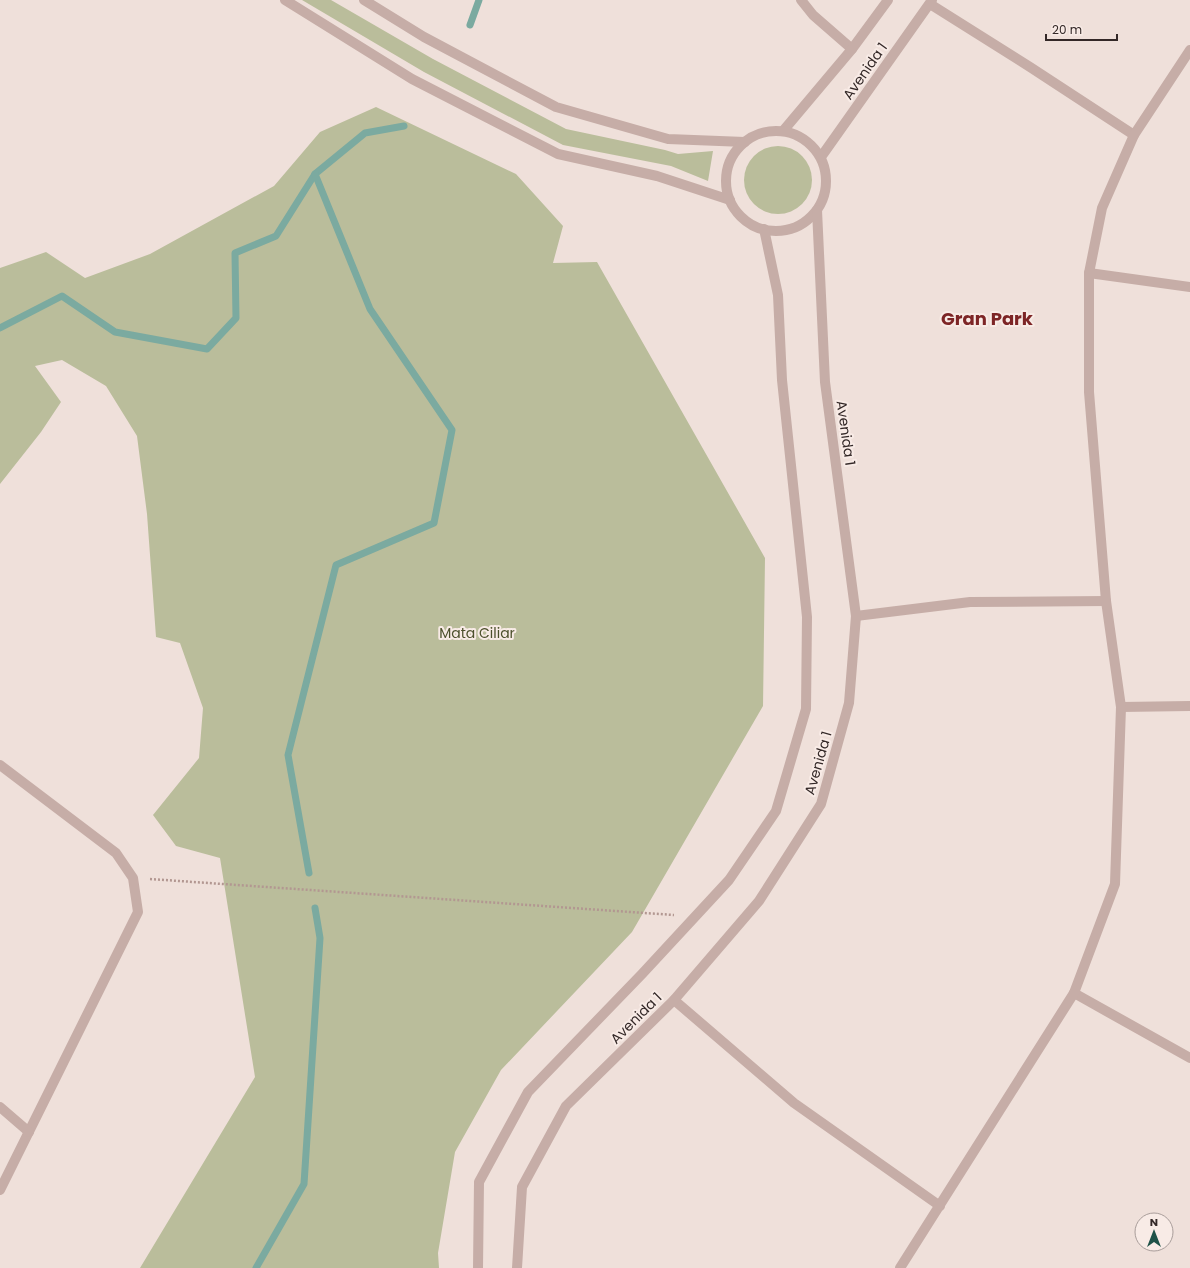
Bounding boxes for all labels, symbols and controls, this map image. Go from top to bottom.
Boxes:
scale bar [1046,16,1117,42]
text: 20 m [1052,21,1082,38]
street label: Avenida 1 [838,38,892,104]
district label: Gran Park [941,306,1034,331]
street label: Avenida 1 [832,399,860,467]
park label: Mata Ciliar [439,623,515,643]
street label: Avenida 1 [799,729,837,797]
street label: Avenida 1 [606,988,666,1048]
north arrow [1134,1212,1174,1252]
text: N [1150,1214,1158,1230]

